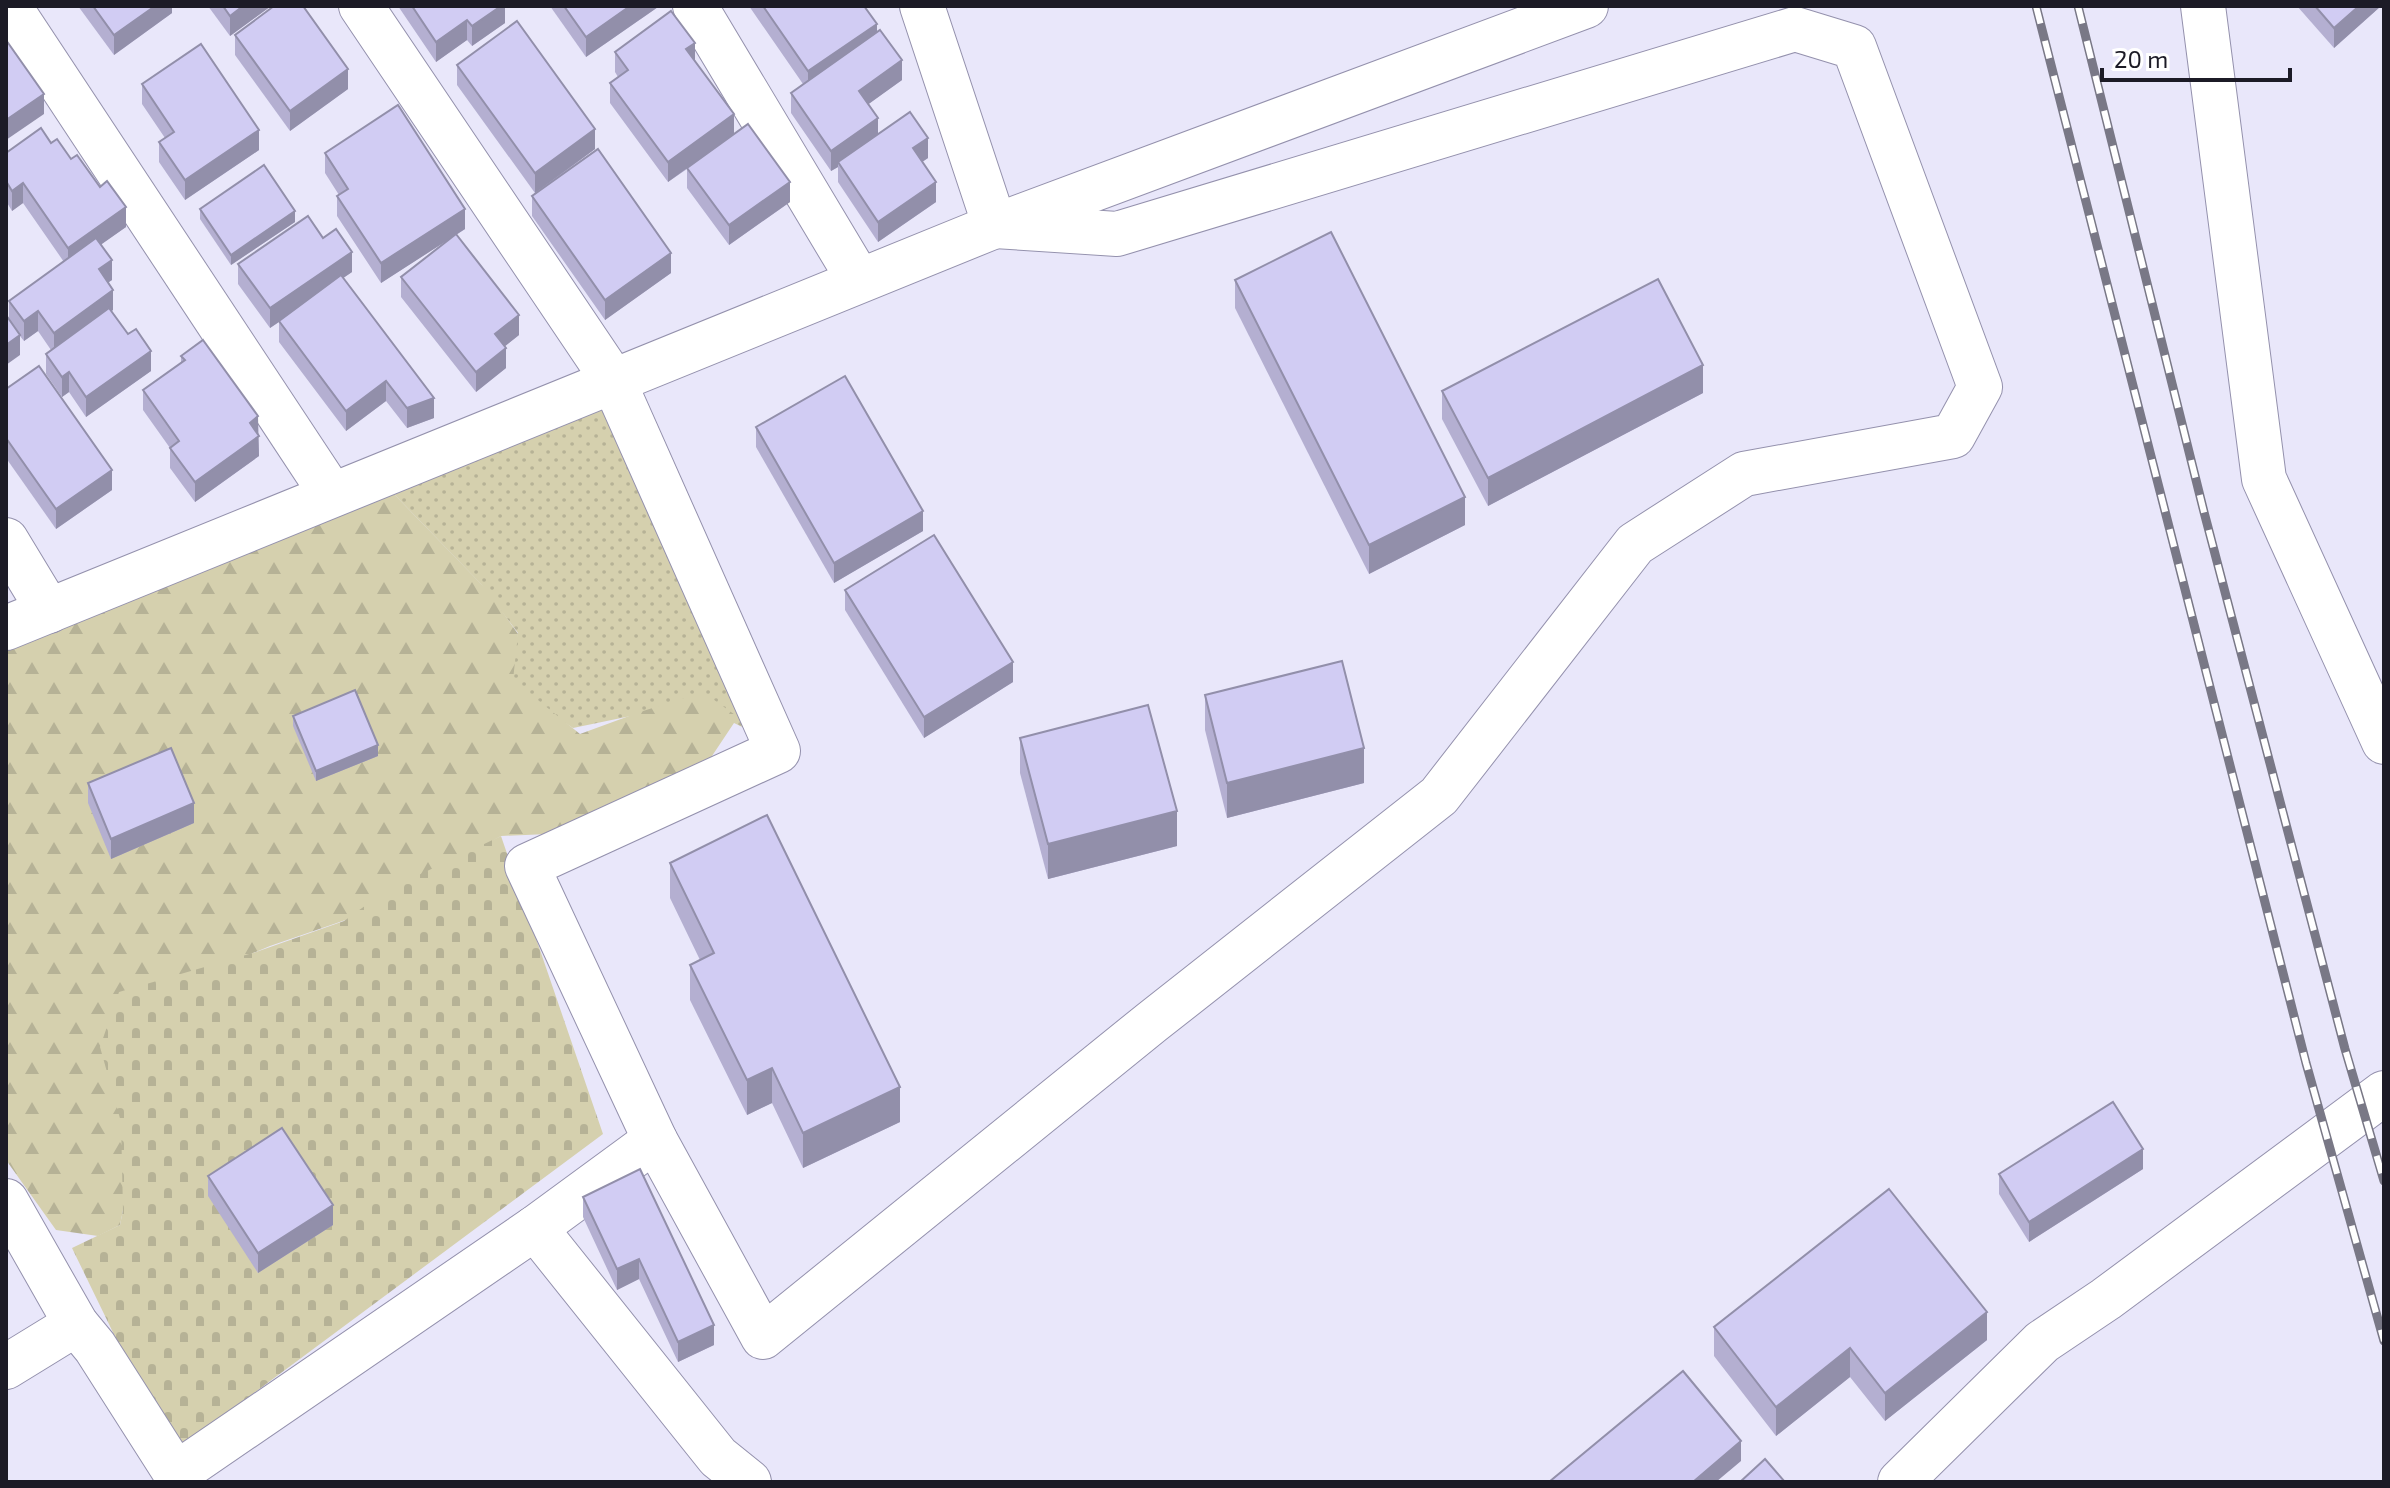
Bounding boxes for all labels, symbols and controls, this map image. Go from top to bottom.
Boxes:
scale bar [2102,32,2290,82]
text: 20 m [2114,44,2168,73]

